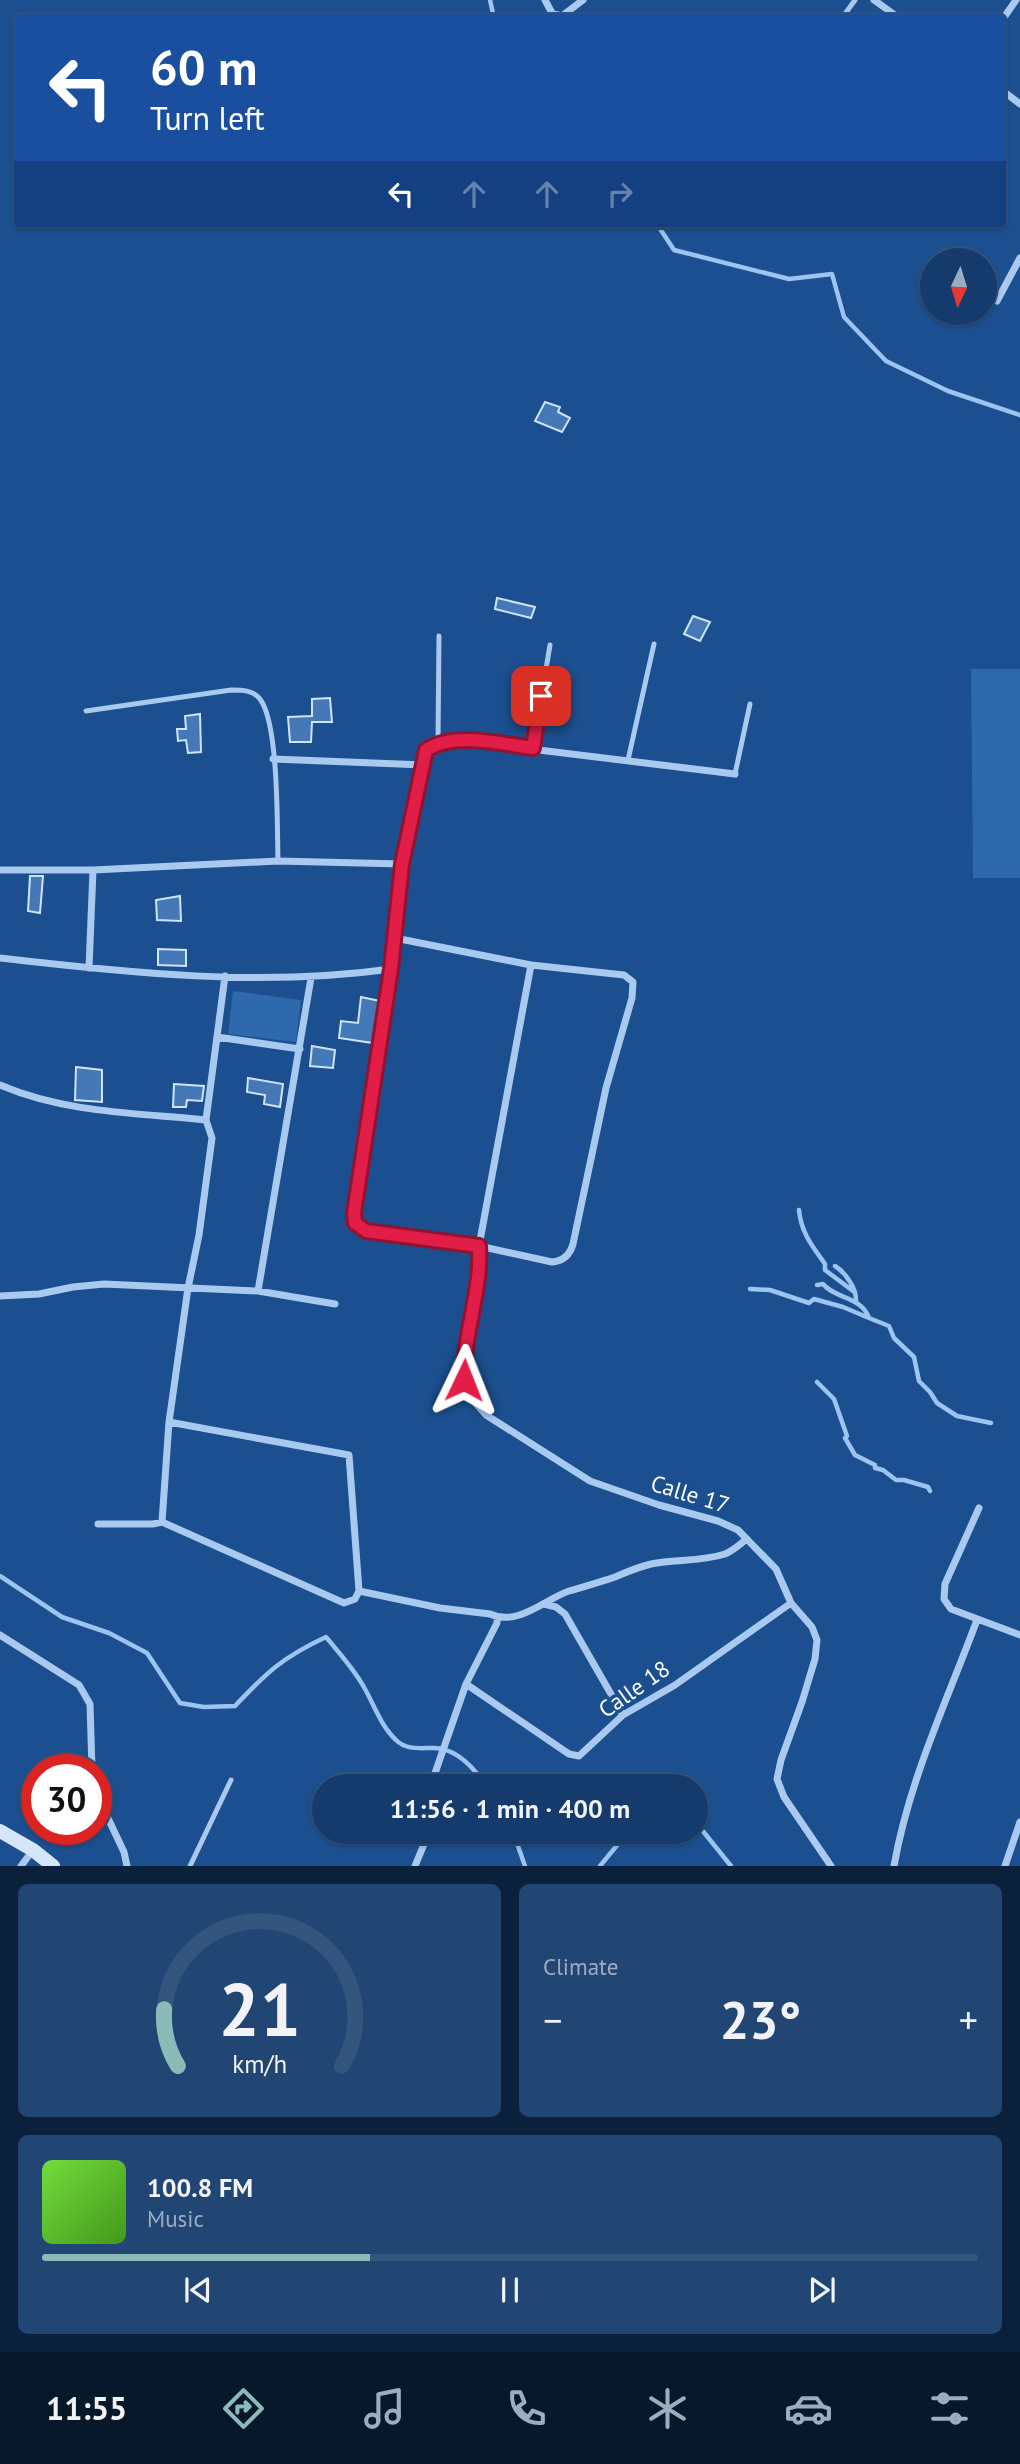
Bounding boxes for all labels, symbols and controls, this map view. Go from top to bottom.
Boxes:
text: 60 m [150,35,257,99]
icon: left [35,42,126,133]
text: Turn left [150,97,265,139]
icon: left [382,175,420,213]
icon: ahead [455,175,493,213]
icon: ahead [528,175,566,213]
icon: right [601,175,639,213]
north arrow [920,248,998,326]
map controls [920,248,997,325]
pin [511,666,571,726]
icon: arrive [522,677,560,715]
position arrow [427,1343,501,1417]
street label: Calle 17 [647,1468,733,1519]
street label: Calle 18 [592,1654,675,1724]
speed limit sign: 30 [21,1754,112,1845]
text: 11:56 · 1 min · 400 m [390,1792,630,1825]
text: Climate [543,1952,618,1981]
text: 21 [218,1963,301,2057]
text: 23° [720,1986,801,2053]
text: − [543,1995,562,2044]
text: + [959,1995,978,2044]
text: km/h [232,2048,287,2080]
text: 100.8 FM [147,2171,253,2204]
text: Music [147,2204,204,2233]
icon: previous [179,2271,217,2309]
icon: pause [491,2271,529,2309]
icon: next [803,2271,841,2309]
icon: directions [219,2384,268,2433]
icon: music [360,2384,409,2433]
icon: phone [502,2384,551,2433]
icon: climate [643,2384,692,2433]
icon: car [784,2384,833,2433]
icon: filters [925,2384,974,2433]
text: 11:55 [46,2387,127,2429]

